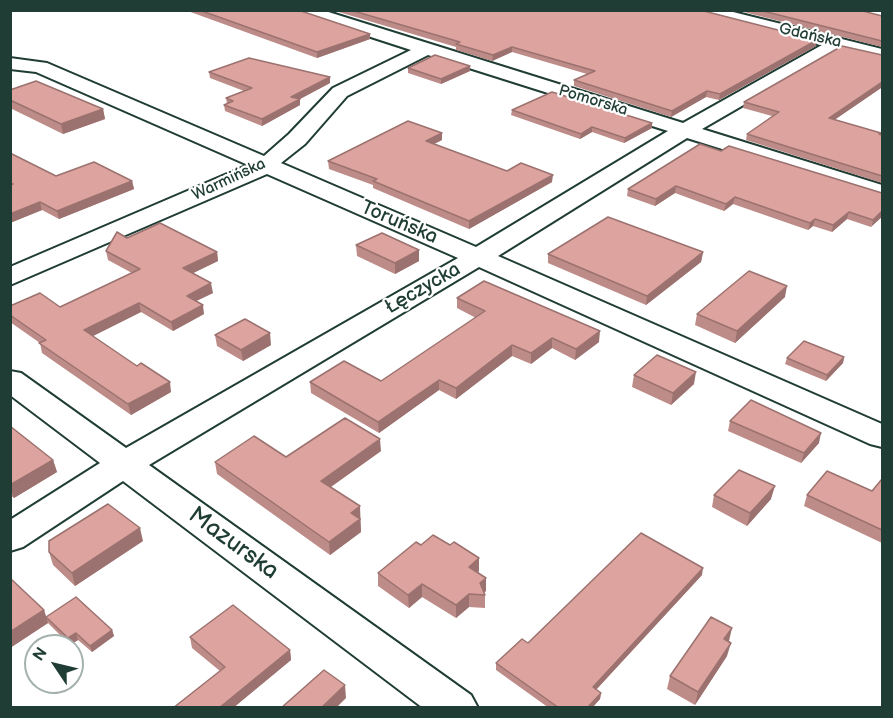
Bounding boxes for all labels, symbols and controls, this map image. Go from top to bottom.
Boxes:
street label: Gdańska [777,20,843,52]
street label: Pomorska [556,81,630,121]
street label: Warmińska [189,155,269,205]
street label: Toruńska [357,196,441,250]
street label: Łęczycka [381,258,465,320]
street label: Mazurska [182,502,284,586]
north arrow [24,634,84,694]
text: N [29,644,52,665]

